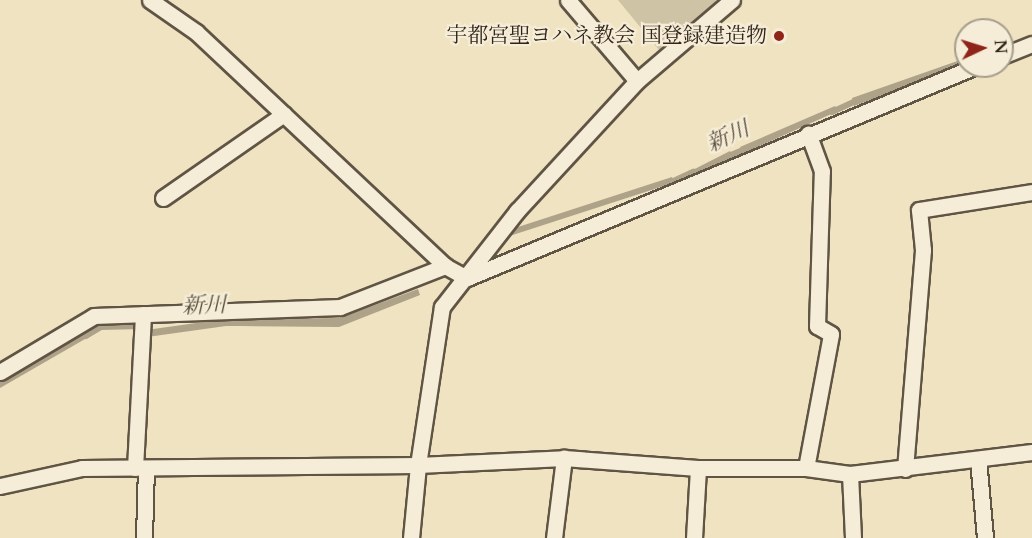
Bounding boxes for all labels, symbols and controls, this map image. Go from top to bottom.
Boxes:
north arrow [954,18,1014,78]
place label: 宇都宮聖ヨハネ教会 国登録建造物 [446,23,767,49]
marker: 宇都宮聖ヨハネ教会 国登録建造物 [772,29,786,43]
text: N [989,39,1011,55]
water label: 新川 [703,116,753,158]
water label: 新川 [182,292,226,320]

